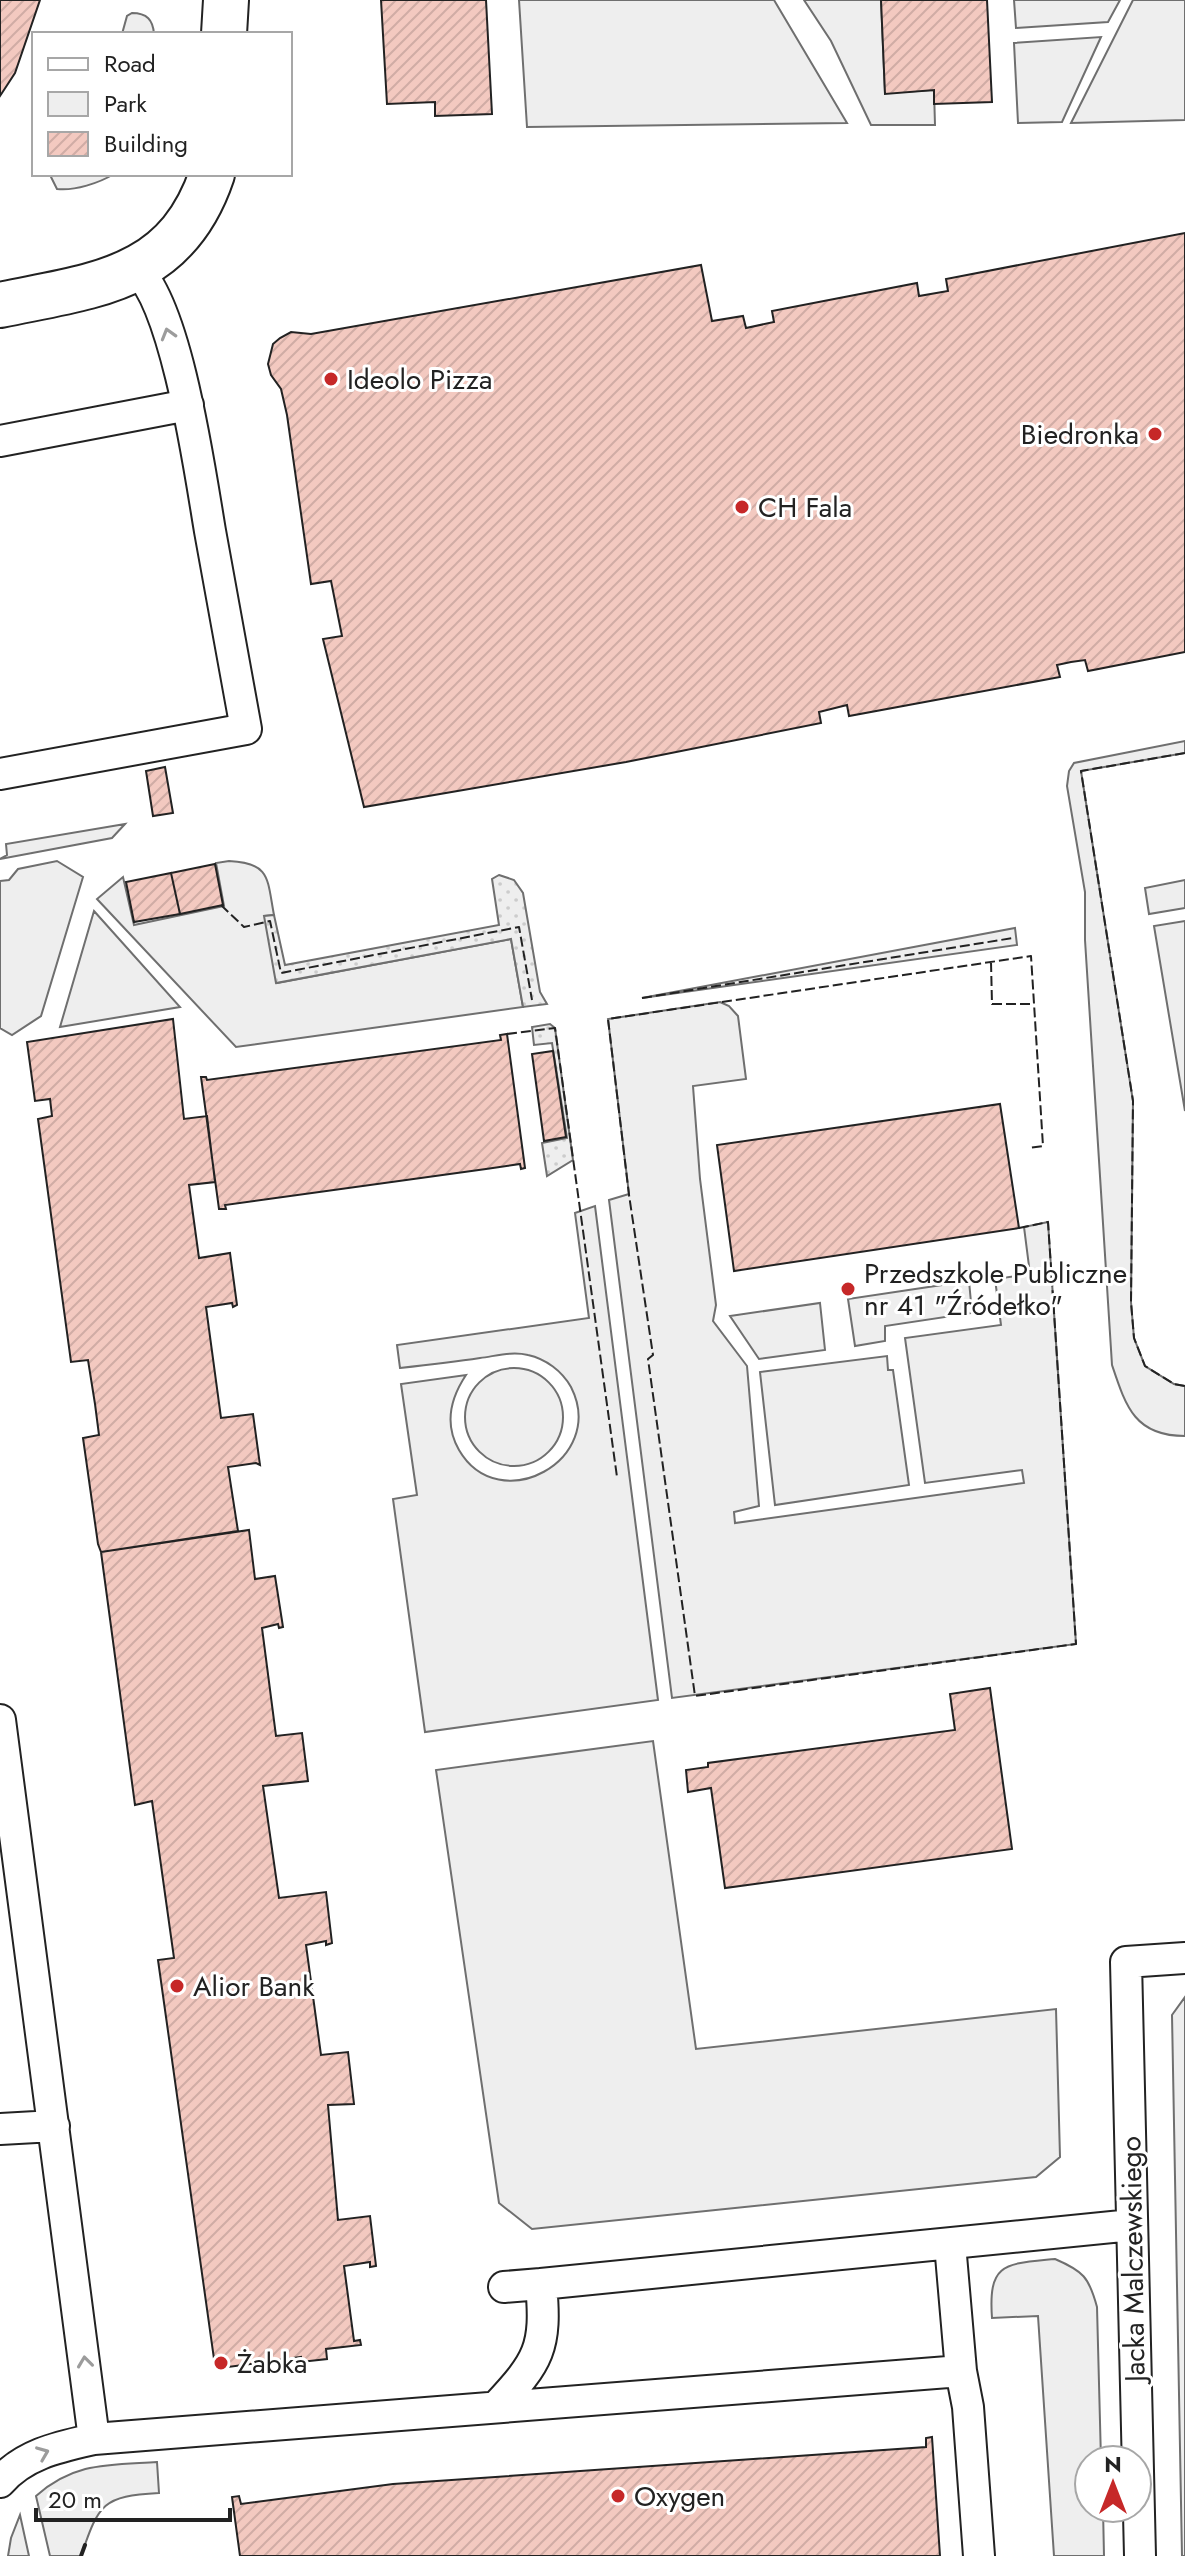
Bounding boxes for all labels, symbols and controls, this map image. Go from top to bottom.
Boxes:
legend [32,32,292,176]
text: Road [104,46,156,81]
text: Park [104,86,147,121]
text: Building [104,126,188,161]
one-way arrow [161,328,177,341]
place label: Ideolo Pizza [347,359,492,400]
marker: Ideolo Pizza [322,370,340,388]
place label: Biedronka [1021,414,1139,455]
marker: Biedronka [1146,425,1164,443]
place label: CH Fala [758,487,852,528]
marker: CH Fala [733,498,751,516]
place label: Przedszkole Publiczne nr 41 "Źródełko" [864,1253,1127,1326]
marker: Przedszkole Publiczne nr 41 "Źródełko" [839,1280,857,1298]
place label: Alior Bank [193,1966,315,2007]
marker: Alior Bank [168,1977,186,1995]
street label: Jacka Malczewskiego [1110,2136,1156,2386]
place label: Żabka [237,2343,307,2384]
marker: Żabka [212,2354,230,2372]
one-way arrow [76,2355,93,2368]
north arrow [1073,2444,1153,2524]
one-way arrow [35,2446,49,2463]
text: N [1104,2448,1122,2480]
scale bar [36,2472,230,2522]
place label: Oxygen [634,2476,725,2517]
text: 20 m [48,2482,102,2517]
marker: Oxygen [609,2487,627,2505]

